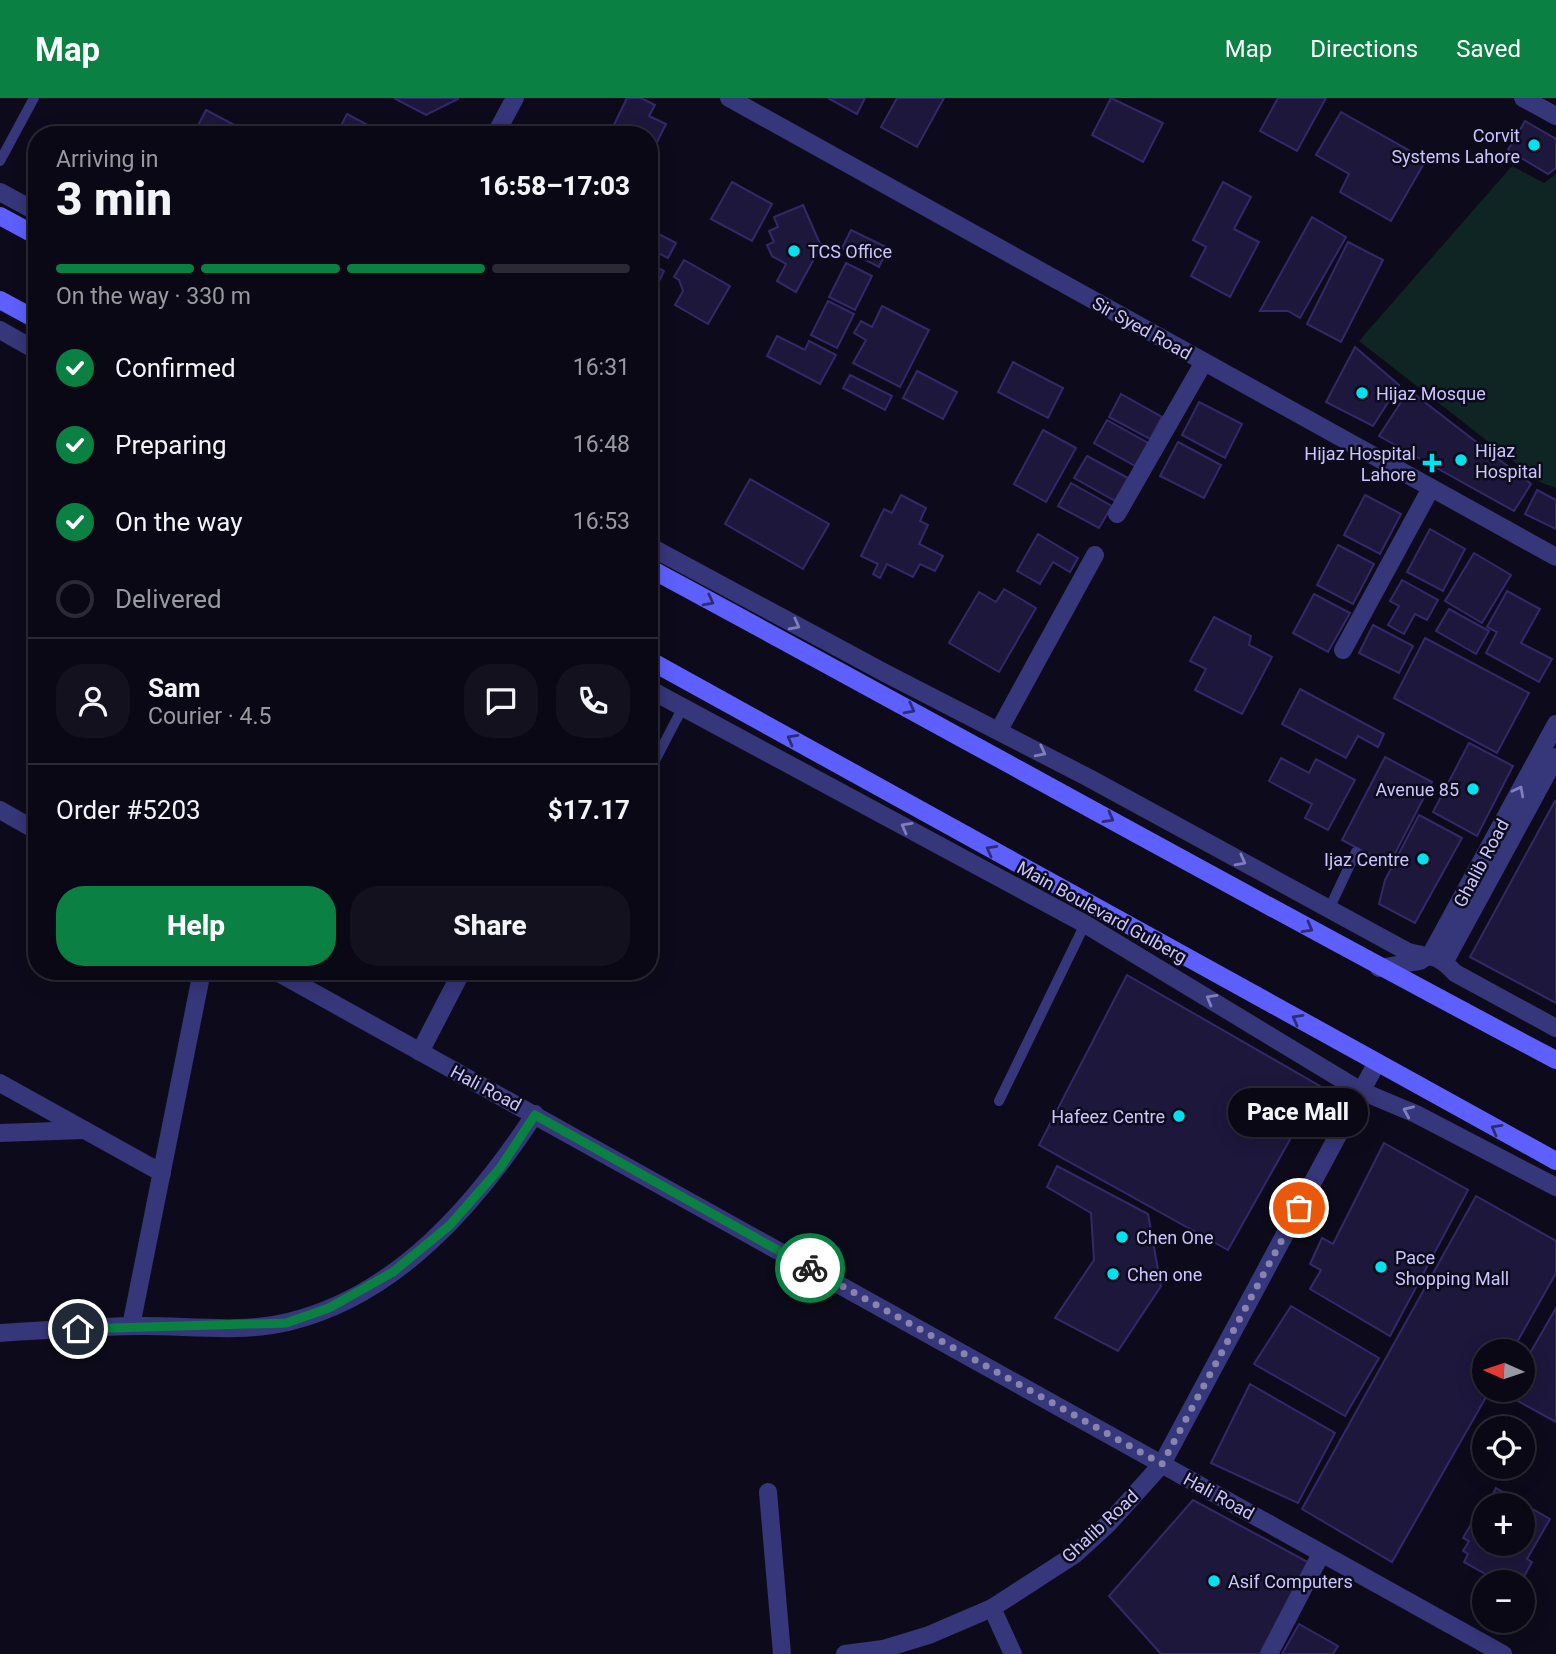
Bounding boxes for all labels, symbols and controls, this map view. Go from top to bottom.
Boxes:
text: Map [35,30,100,69]
text: Map [1225,35,1272,63]
text: Directions [1310,35,1418,63]
text: Saved [1456,35,1521,63]
place label: Corvit Systems Lahore [1391,125,1520,167]
marker: Corvit Systems Lahore [1526,137,1542,153]
text: Arriving in [56,146,159,173]
text: 16:58–17:03 [479,171,630,201]
text: 3 min [56,172,172,226]
place label: TCS Office [808,241,892,262]
marker: TCS Office [786,243,802,259]
text: On the way · 330 m [56,283,251,310]
street label: Sir Syed Road [1089,292,1195,364]
icon: check [56,349,94,387]
text: Confirmed [115,353,236,383]
text: 16:31 [573,354,630,381]
place label: Hijaz Mosque [1376,383,1486,404]
marker: Hijaz Mosque [1354,385,1370,401]
icon: check [56,426,94,464]
text: Preparing [115,430,227,460]
text: 16:48 [573,431,630,458]
place label: Hijaz Hospital [1475,440,1542,482]
place label: Hijaz Hospital Lahore [1304,443,1416,485]
marker: Hijaz Hospital [1453,452,1469,468]
marker: Hijaz Hospital Lahore [1422,453,1442,473]
icon: check [56,503,94,541]
text: On the way [115,507,243,537]
text: 16:53 [573,508,630,535]
text: Delivered [115,584,222,614]
one-way arrow [702,593,715,606]
one-way arrow [788,617,801,630]
button: person [56,664,130,738]
button: chat [464,664,538,738]
button: phone [556,664,630,738]
text: Sam [148,673,200,703]
one-way arrow [903,700,915,714]
text: Courier · 4.5 [148,703,271,730]
one-way arrow [786,734,799,747]
one-way arrow [1034,744,1046,758]
place label: Avenue 85 [1375,779,1459,800]
marker: Avenue 85 [1465,781,1481,797]
one-way arrow [1511,786,1524,798]
text: Order #5203 [56,795,201,825]
text: $17.17 [548,795,630,825]
one-way arrow [1102,810,1115,823]
street label: Ghalib Road [1449,815,1513,911]
one-way arrow [901,822,913,835]
one-way arrow [985,845,998,858]
place label: Ijaz Centre [1324,849,1409,870]
marker: Ijaz Centre [1415,851,1431,867]
one-way arrow [1233,853,1246,866]
street label: Main Boulevard Gulberg [1014,857,1190,967]
button: Help [56,886,336,966]
button: Share [350,886,630,966]
one-way arrow [1301,920,1313,933]
one-way arrow [1206,994,1219,1007]
one-way arrow [1291,1014,1304,1028]
street label: Hali Road [447,1061,525,1115]
callout: Pace Mall [1229,1089,1369,1138]
text: Pace Mall [1247,1099,1349,1126]
one-way arrow [1403,1105,1416,1119]
place label: Hafeez Centre [1051,1106,1165,1127]
marker: Hafeez Centre [1171,1108,1187,1124]
one-way arrow [1491,1124,1503,1137]
pin [1269,1178,1329,1238]
icon: bag [1280,1189,1318,1227]
place label: Chen One [1136,1227,1213,1248]
marker: Chen One [1114,1229,1130,1245]
courier [775,1233,845,1303]
place label: Pace Shopping Mall [1395,1247,1509,1289]
icon: bike [791,1249,829,1287]
marker: Pace Shopping Mall [1373,1259,1389,1275]
place label: Chen one [1127,1264,1202,1285]
marker: Chen one [1105,1266,1121,1282]
pin [48,1299,108,1359]
icon: home [59,1310,97,1348]
north arrow [1472,1339,1535,1402]
map controls [1472,1339,1535,1633]
button: locate [1472,1416,1535,1479]
street label: Hali Road [1180,1468,1258,1524]
street label: Ghalib Road [1058,1485,1142,1567]
button: + [1472,1493,1535,1556]
button: − [1472,1570,1535,1633]
place label: Asif Computers [1228,1571,1353,1592]
marker: Asif Computers [1206,1573,1222,1589]

